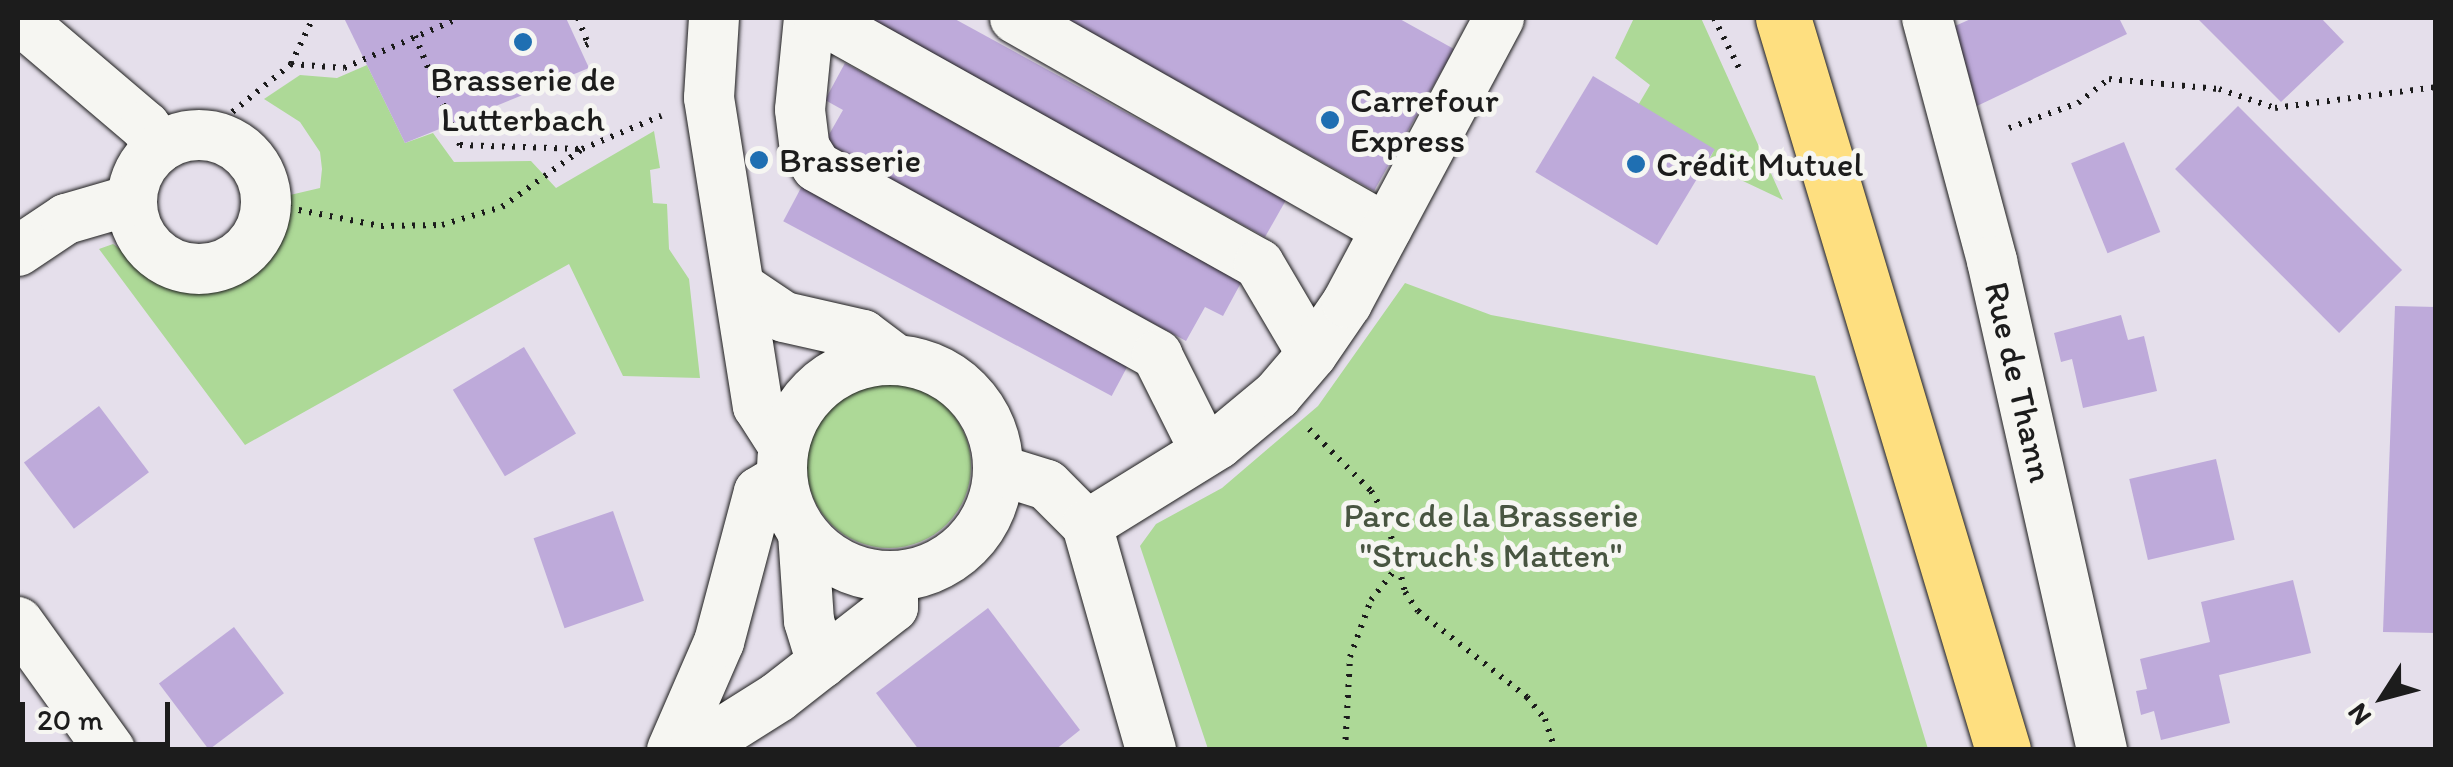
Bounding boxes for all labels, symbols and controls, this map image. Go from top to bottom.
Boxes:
marker: Brasserie de Lutterbach [512,31,534,53]
place label: Brasserie de Lutterbach [430,58,616,140]
place label: Carrefour Express [1350,79,1499,161]
marker: Carrefour Express [1319,109,1341,131]
place label: Brasserie [779,139,921,181]
place label: Crédit Mutuel [1656,143,1863,185]
marker: Brasserie [748,149,770,171]
marker: Crédit Mutuel [1625,153,1647,175]
street label: Rue de Thann [1976,278,2062,486]
park label: Parc de la Brasserie "Struch's Matten" [1343,494,1639,576]
north arrow [2333,647,2433,747]
scale bar [25,682,175,744]
text: N [2339,697,2378,732]
text: 20 m [37,701,103,738]

